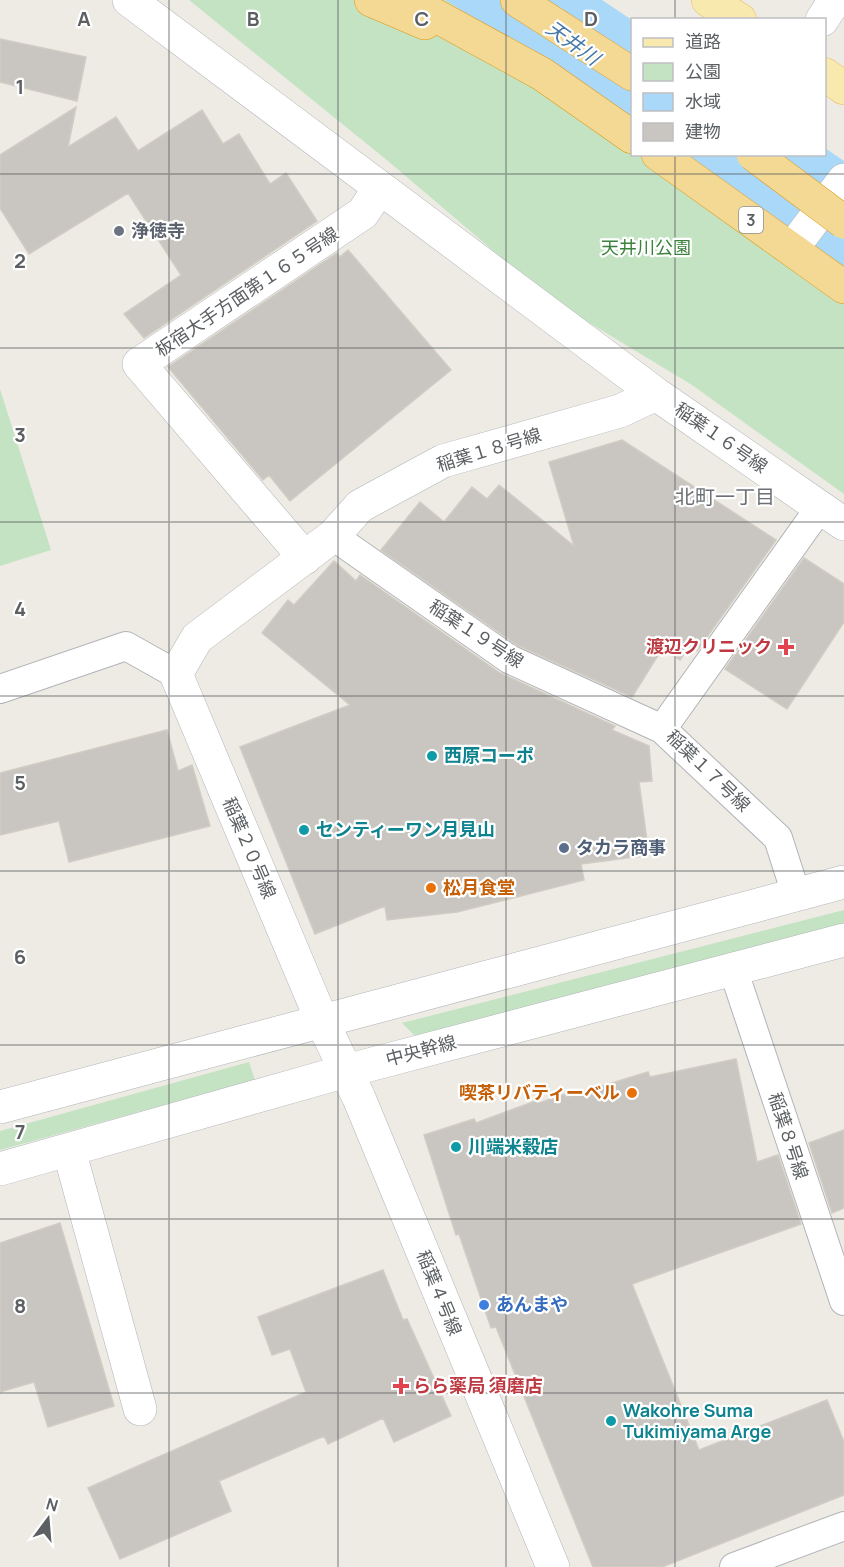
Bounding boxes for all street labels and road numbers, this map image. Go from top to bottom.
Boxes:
road number: 3 [739,207,763,233]
street label: 板宿大手方面第１６５号線 [150,221,343,362]
street label: 稲葉１６号線 [670,396,773,478]
street label: 稲葉１８号線 [434,422,544,476]
street label: 稲葉１９号線 [425,594,528,673]
street label: 稲葉１７号線 [662,724,756,816]
street label: 稲葉２０号線 [218,793,282,902]
street label: 中央幹線 [383,1029,459,1071]
street label: 稲葉８号線 [764,1089,814,1182]
street label: 稲葉４号線 [412,1246,468,1339]

